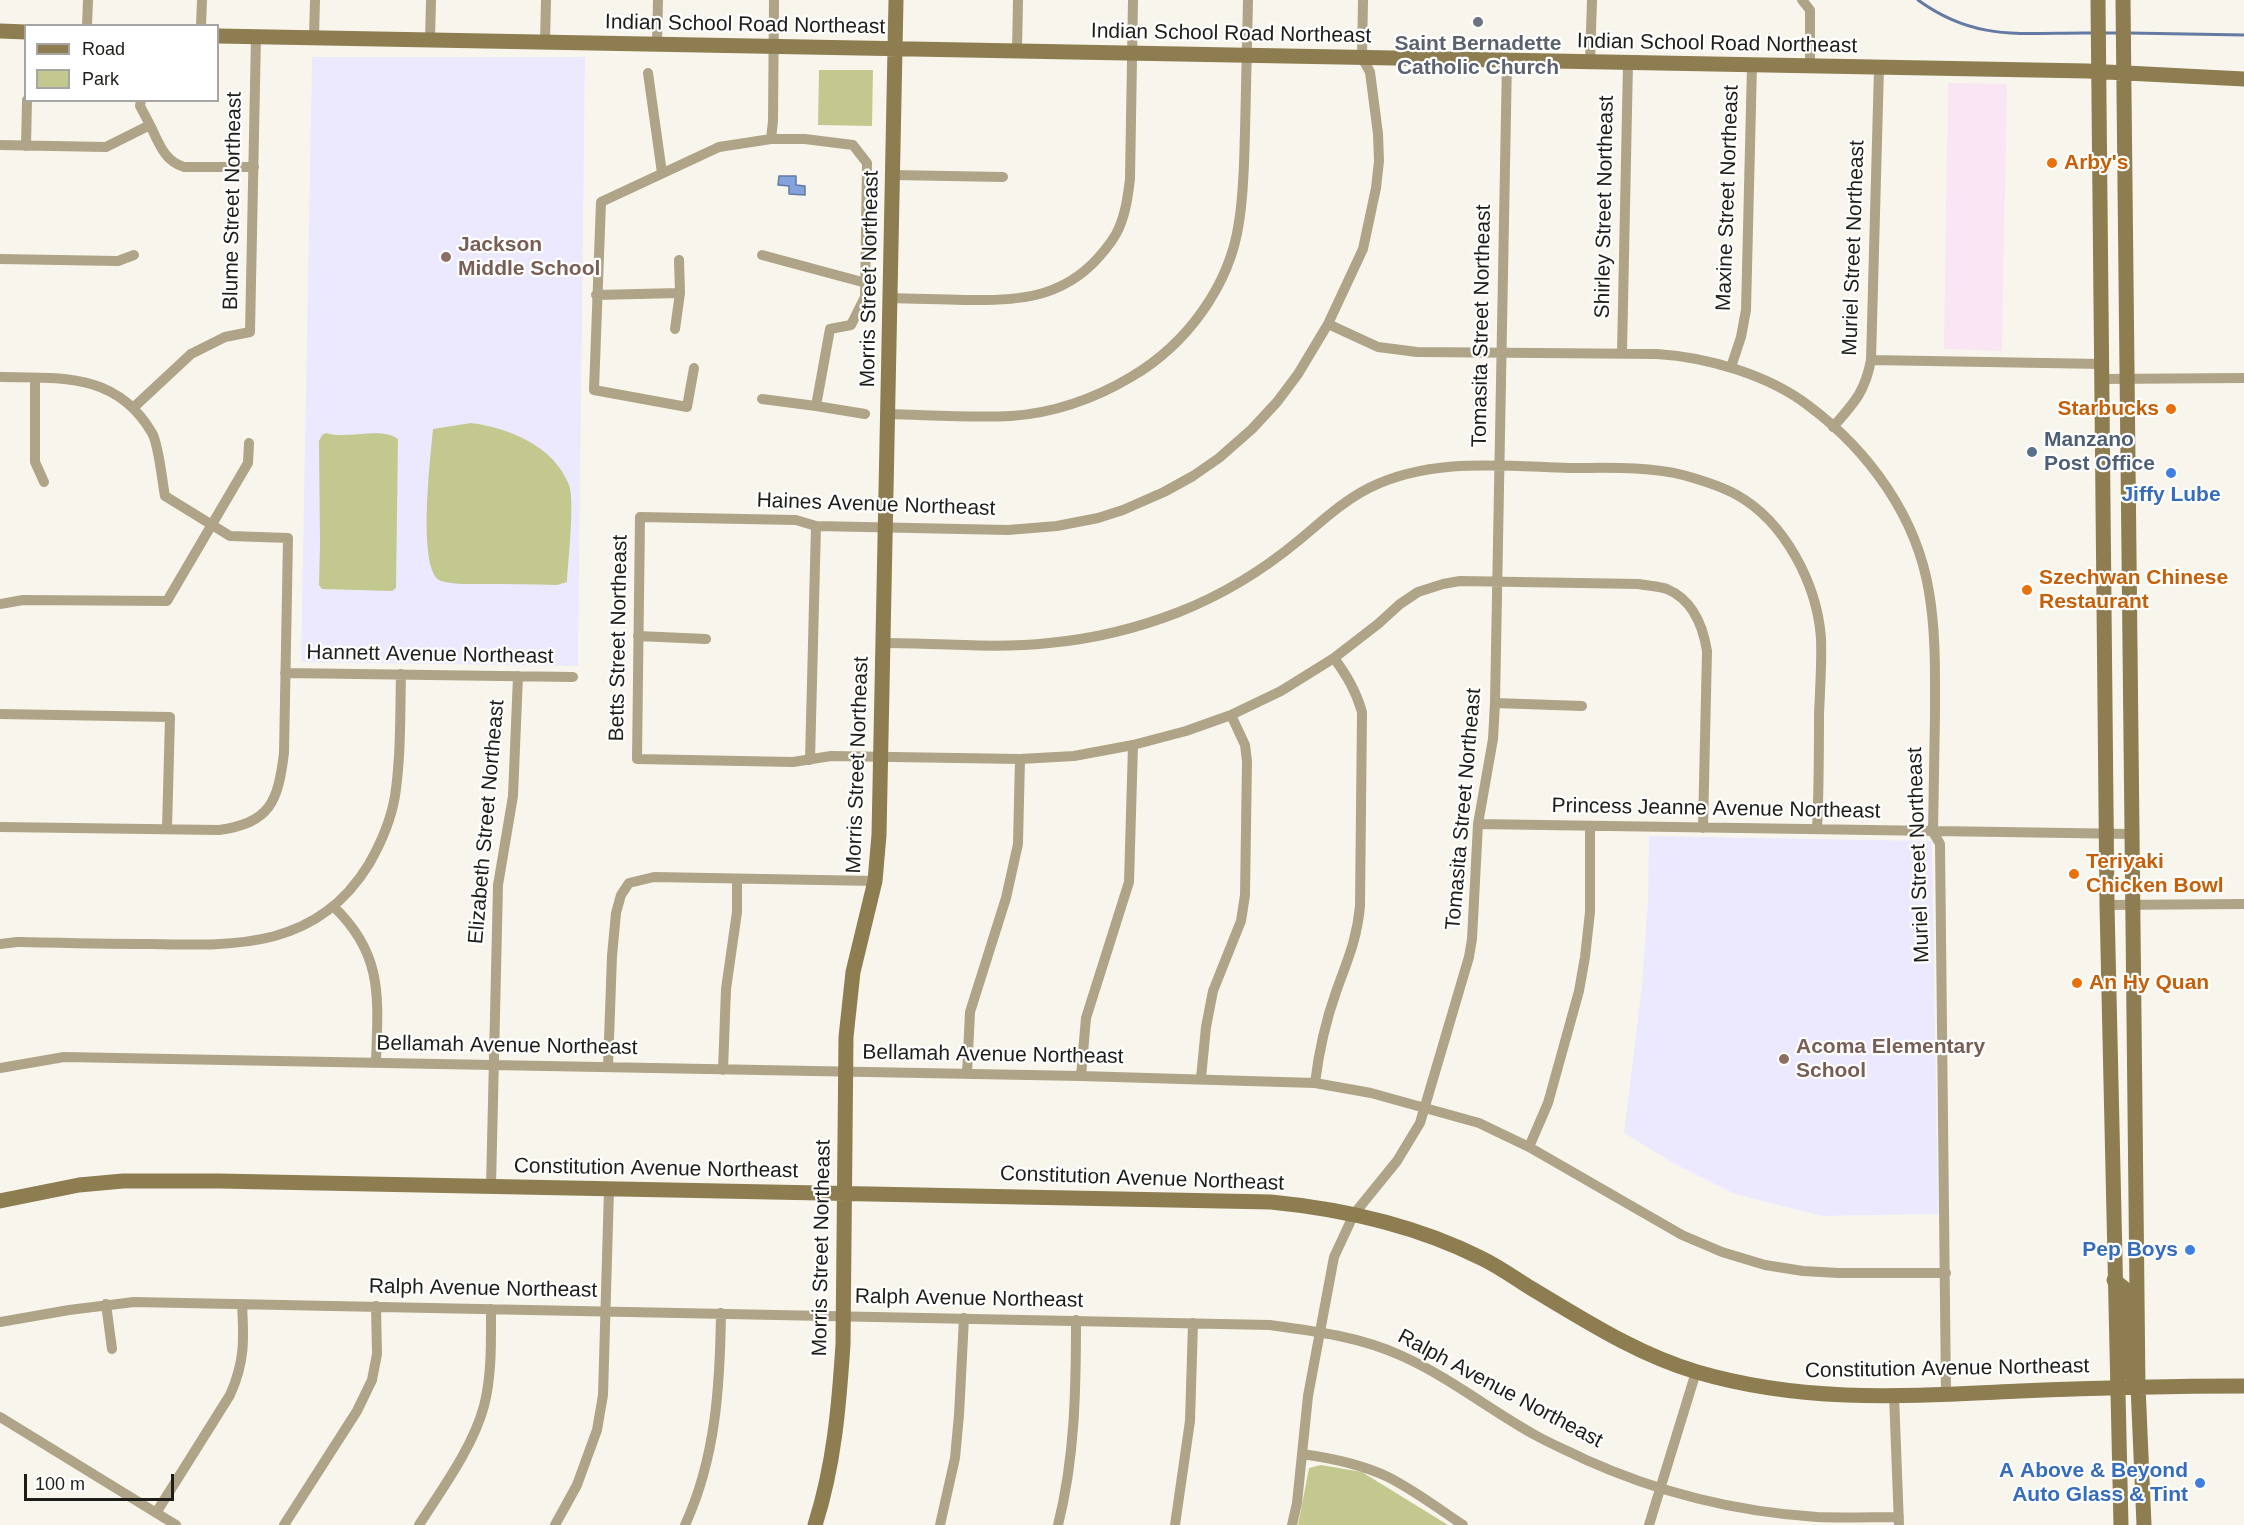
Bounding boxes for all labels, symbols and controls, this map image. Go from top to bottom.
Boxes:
street label: Indian School Road Northeast [605,10,885,40]
marker: Saint Bernadette Catholic Church [1471,15,1485,29]
street label: Indian School Road Northeast [1091,19,1371,49]
legend [24,24,219,102]
street label: Indian School Road Northeast [1577,29,1857,59]
place label: Saint Bernadette Catholic Church [1395,31,1561,81]
text: Road [82,39,125,59]
text: Park [82,69,119,89]
street label: Maxine Street Northeast [1711,84,1745,312]
street label: Blume Street Northeast [218,92,248,310]
street label: Shirley Street Northeast [1590,95,1620,319]
street label: Muriel Street Northeast [1838,140,1870,356]
place label: Arby's [2064,150,2129,176]
marker: Arby's [2045,156,2059,170]
street label: Morris Street Northeast [856,170,884,388]
street label: Tomasita Street Northeast [1467,204,1497,448]
place label: Jackson Middle School [458,232,600,282]
marker: Jackson Middle School [439,250,453,264]
place label: Starbucks [2057,396,2159,422]
marker: Starbucks [2164,402,2178,416]
place label: Manzano Post Office [2044,427,2155,477]
marker: Manzano Post Office [2025,445,2039,459]
marker: Jiffy Lube [2164,466,2178,480]
place label: Jiffy Lube [2121,482,2221,508]
street label: Haines Avenue Northeast [756,488,996,522]
street label: Betts Street Northeast [605,534,633,742]
place label: Szechwan Chinese Restaurant [2039,565,2228,615]
marker: Szechwan Chinese Restaurant [2020,583,2034,597]
street label: Hannett Avenue Northeast [306,640,554,670]
street label: Morris Street Northeast [842,656,874,874]
street label: Tomasita Street Northeast [1441,687,1487,931]
street label: Elizabeth Street Northeast [464,699,510,945]
street label: Muriel Street Northeast [1903,747,1935,963]
street label: Princess Jeanne Avenue Northeast [1551,794,1881,824]
place label: Teriyaki Chicken Bowl [2086,849,2224,899]
marker: Teriyaki Chicken Bowl [2067,867,2081,881]
place label: An Hy Quan [2089,970,2209,996]
marker: An Hy Quan [2070,976,2084,990]
street label: Bellamah Avenue Northeast [376,1031,638,1061]
place label: Acoma Elementary School [1796,1034,1985,1084]
street label: Bellamah Avenue Northeast [862,1040,1124,1070]
marker: Acoma Elementary School [1777,1052,1791,1066]
street label: Morris Street Northeast [808,1139,836,1357]
street label: Constitution Avenue Northeast [514,1154,798,1184]
street label: Constitution Avenue Northeast [999,1161,1285,1197]
place label: Pep Boys [2082,1237,2178,1263]
marker: Pep Boys [2183,1243,2197,1257]
street label: Ralph Avenue Northeast [369,1274,597,1304]
street label: Ralph Avenue Northeast [855,1284,1083,1314]
street label: Ralph Avenue Northeast [1393,1324,1607,1454]
street label: Constitution Avenue Northeast [1805,1354,2089,1384]
place label: A Above & Beyond Auto Glass & Tint [1999,1458,2188,1508]
scale bar [27,1462,177,1500]
text: 100 m [35,1474,85,1494]
marker: A Above & Beyond Auto Glass & Tint [2193,1476,2207,1490]

